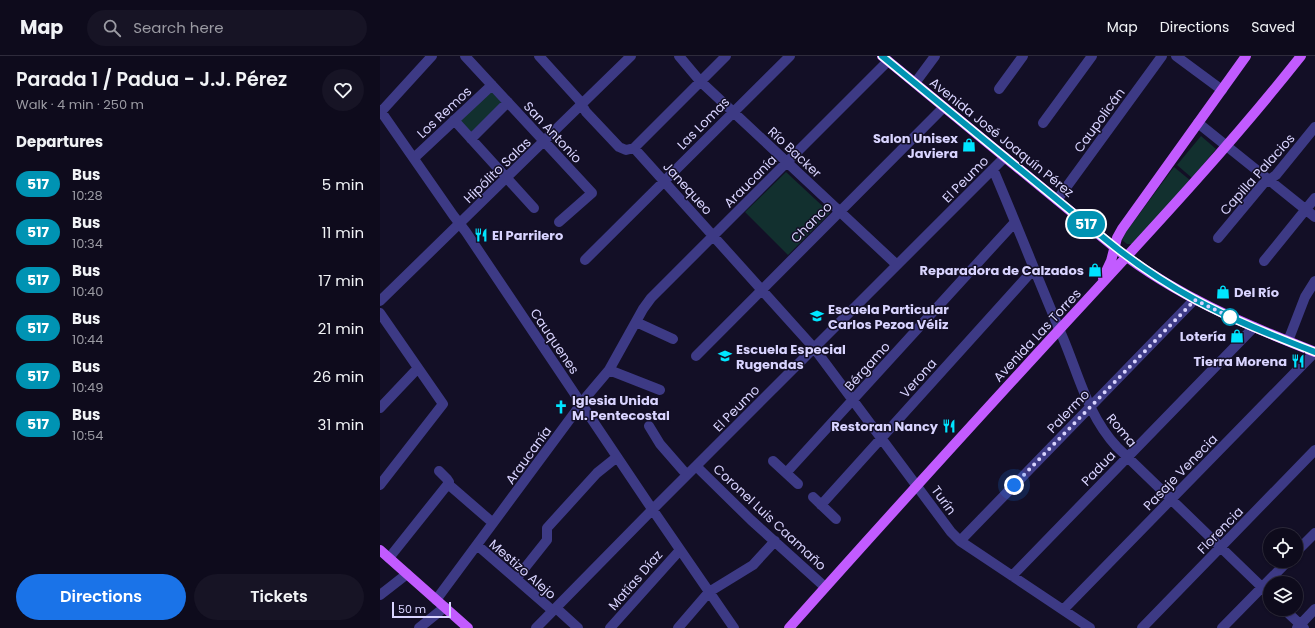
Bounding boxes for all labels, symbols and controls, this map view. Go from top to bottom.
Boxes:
search box [87,10,367,46]
text: Map [20,14,63,41]
icon: search [101,17,123,39]
text: Search here [133,17,224,38]
text: Map [1107,17,1138,37]
text: Directions [1160,17,1229,37]
text: Saved [1251,17,1295,37]
text: Parada 1 / Padua - J.J. Pérez [16,66,287,93]
button: heart [322,69,364,111]
street label: Avenida José Joaquín Pérez [925,73,1078,202]
street label: Los Remos [413,82,476,143]
street label: Caupolicán [1069,84,1129,156]
street label: Las Lomas [673,93,734,154]
text: Walk · 4 min · 250 m [16,95,144,114]
street label: San Antonio [519,97,586,167]
street label: Río Backer [764,123,826,182]
place label: Salon Unisex Javiera [873,129,958,163]
street label: Capilla Palacios [1216,129,1299,219]
text: Departures [16,131,103,152]
street label: Hipólito Salas [459,133,536,208]
shop icon: Salon Unisex Javiera [961,137,977,153]
street label: Araucanía [720,151,781,212]
street label: El Peumo [938,152,993,207]
street label: Janequeo [659,158,717,219]
text: Bus [72,164,100,185]
text: 517 [27,174,49,194]
text: 5 min [322,174,364,195]
text: 10:28 [72,186,103,205]
street label: Chanco [786,197,836,247]
line badge: 517 [1063,211,1109,237]
text: Bus [72,212,100,233]
text: 517 [1075,214,1097,234]
text: 517 [27,222,49,242]
text: 11 min [322,222,364,243]
place label: El Parrilero [492,226,563,245]
restaurant icon: El Parrilero [473,227,489,243]
text: 10:34 [72,234,103,253]
text: Bus [72,260,100,281]
place label: Reparadora de Calzados [919,261,1084,280]
shop icon: Reparadora de Calzados [1087,262,1103,278]
text: 517 [27,270,49,290]
text: 17 min [318,270,364,291]
text: 10:40 [72,282,103,301]
place label: Del Río [1234,283,1279,302]
street label: Avenida Las Torres [989,284,1086,386]
shop icon: Del Río [1215,284,1231,300]
place label: Escuela Particular Carlos Pezoa Véliz [828,300,949,334]
street label: Cauquenes [526,305,584,378]
text: Bus [72,308,100,329]
school or university icon: Escuela Particular Carlos Pezoa Véliz [809,308,825,324]
unlabelled marker [1221,308,1239,326]
text: 517 [27,318,49,338]
text: 21 min [318,318,364,339]
place label: Lotería [1180,327,1226,346]
shop icon: Lotería [1229,328,1245,344]
text: 10:44 [72,330,103,349]
street label: Bérgamo [840,338,895,395]
place label: Escuela Especial Rugendas [736,340,846,374]
school or university icon: Escuela Especial Rugendas [717,348,733,364]
place label: Tierra Morena [1193,352,1287,371]
restaurant icon: Tierra Morena [1290,353,1306,369]
street label: Verona [896,354,941,402]
text: Bus [72,356,100,377]
text: 517 [27,366,49,386]
text: 26 min [313,366,364,387]
text: 10:49 [72,378,103,397]
street label: El Peumo [709,381,764,436]
street label: Palermo [1043,385,1094,437]
place label: Iglesia Unida M. Pentecostal [572,391,670,425]
church icon: Iglesia Unida M. Pentecostal [553,399,569,415]
text: Bus [72,404,100,425]
street label: Roma [1102,410,1141,451]
text: 517 [27,414,49,434]
text: 31 min [318,414,364,435]
place label: Restoran Nancy [831,417,939,436]
restaurant icon: Restoran Nancy [941,418,957,434]
street label: Araucanía [501,422,556,488]
text: 10:54 [72,426,103,445]
street label: Pasaje Venecia [1139,430,1222,515]
street label: Padua [1077,447,1120,490]
street label: Coronel Luis Caamaño [709,460,830,575]
your location [1004,475,1024,495]
street label: Turín [927,482,961,519]
street label: Florencia [1193,502,1248,558]
map controls [1263,528,1303,616]
button: locate [1263,528,1303,568]
street label: Mestizo Alejo [485,535,560,604]
street label: Matías Díaz [604,546,667,615]
button: Directions [16,574,186,620]
button: Tickets [194,574,364,620]
button: layers [1263,576,1303,616]
scale bar [392,600,451,619]
text: 50 m [398,601,426,617]

